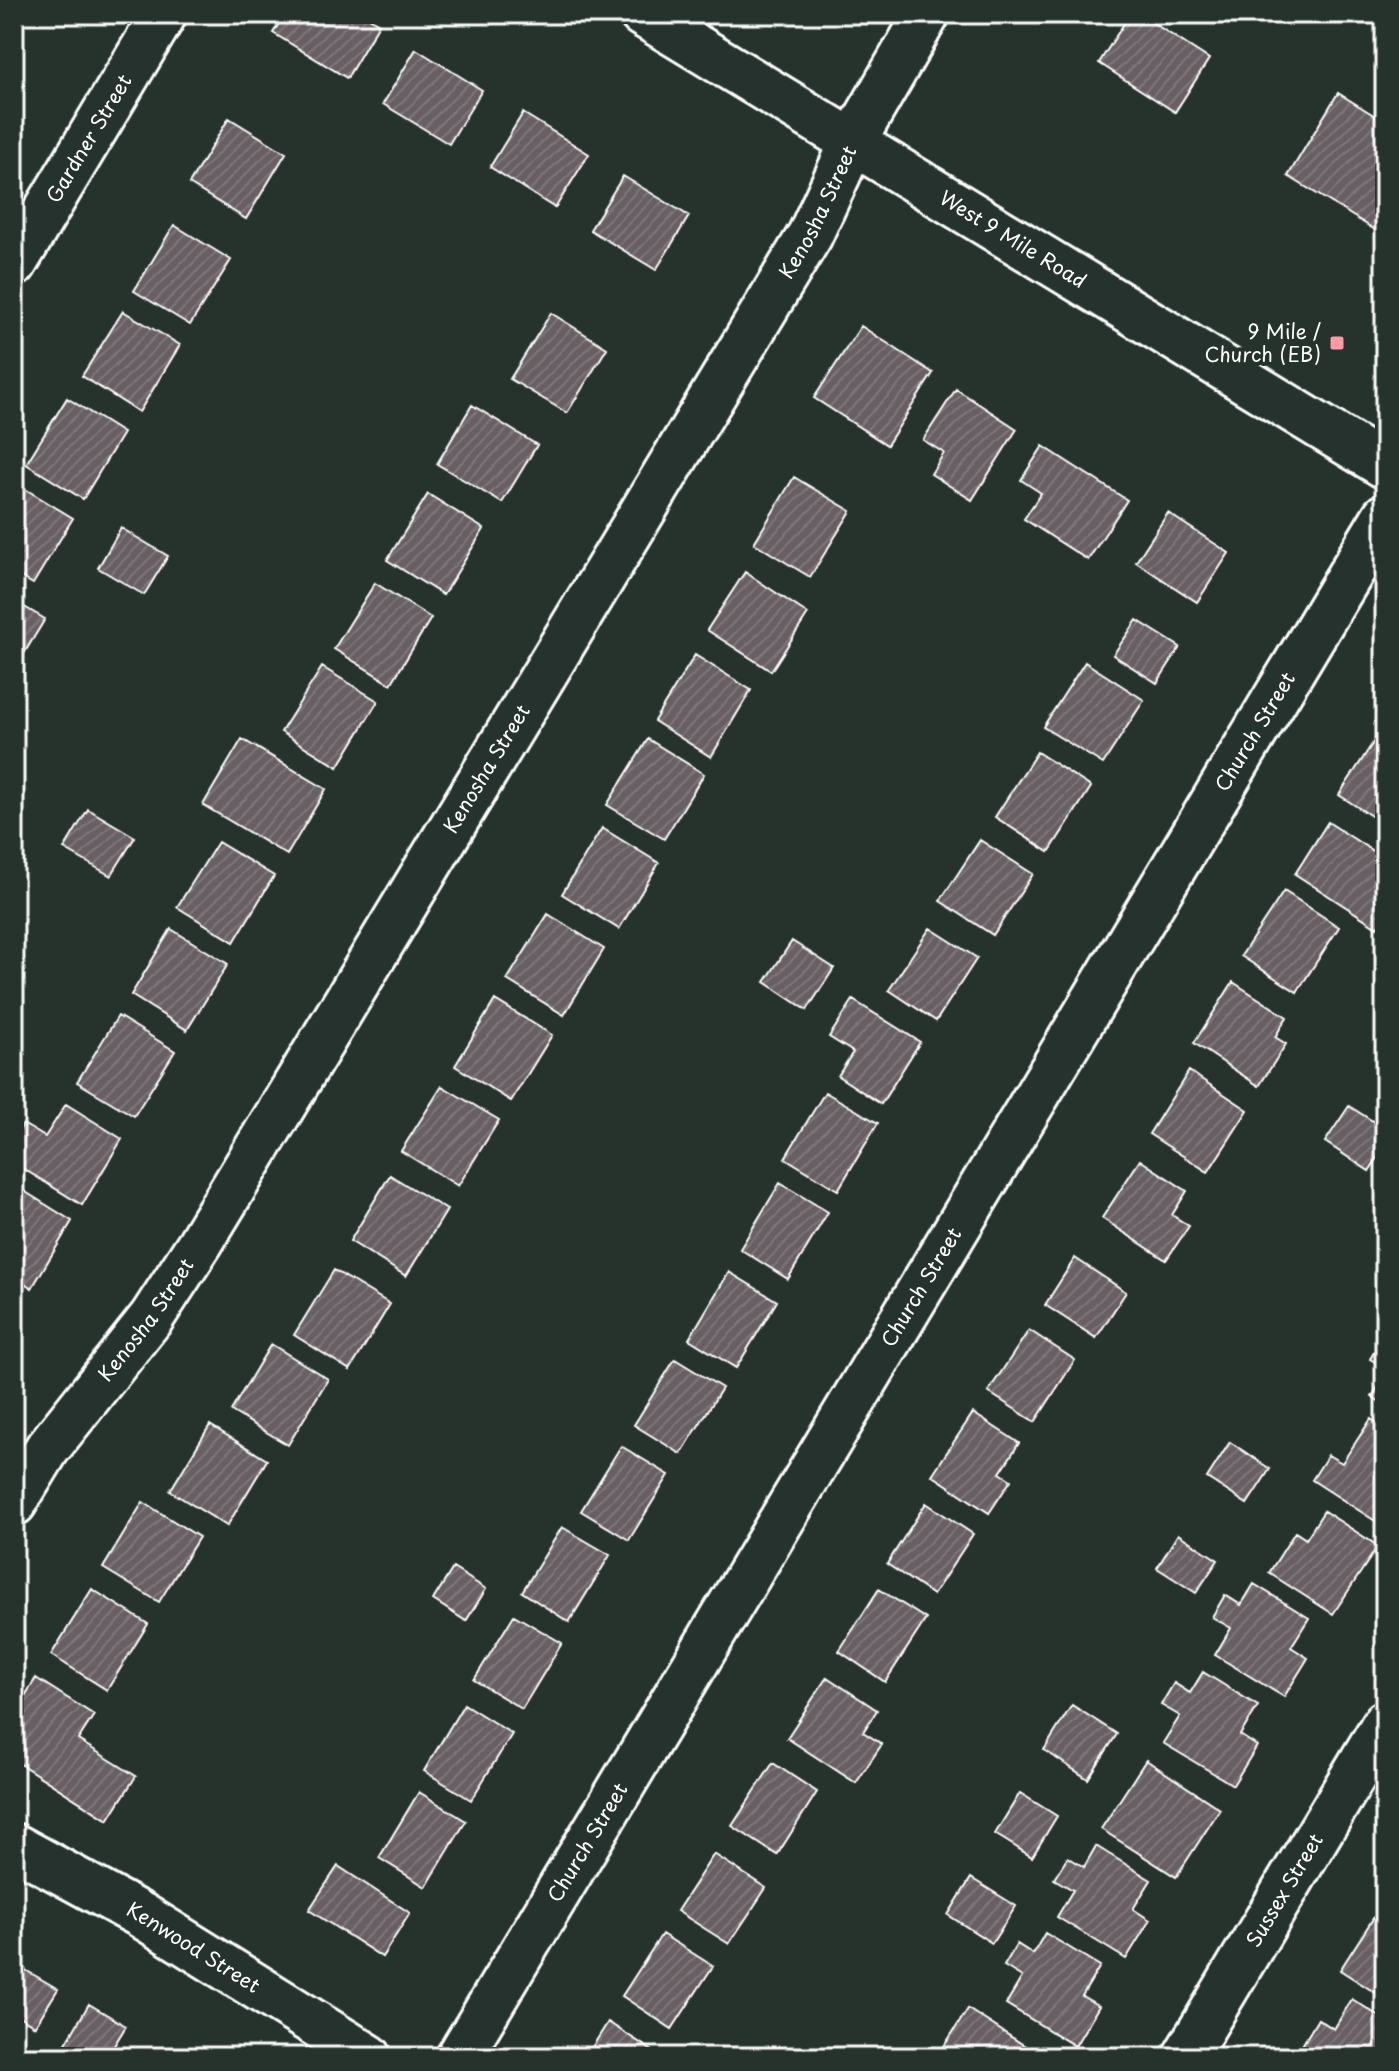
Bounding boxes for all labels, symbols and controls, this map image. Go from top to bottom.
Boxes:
street label: Gardner Street [38,68,139,208]
street label: Kenosha Street [771,141,863,284]
street label: West 9 Mile Road [934,182,1093,295]
place label: 9 Mile / Church (EB) [1205,316,1322,369]
marker: 9 Mile / Church (EB) [1328,334,1346,352]
street label: Church Street [1207,666,1302,797]
street label: Kenosha Street [435,698,537,839]
street label: Church Street [873,1221,968,1352]
street label: Kenosha Street [90,1252,200,1388]
street label: Church Street [539,1777,634,1908]
street label: Sussex Street [1238,1827,1330,1953]
street label: Kenwood Street [121,1894,266,2000]

